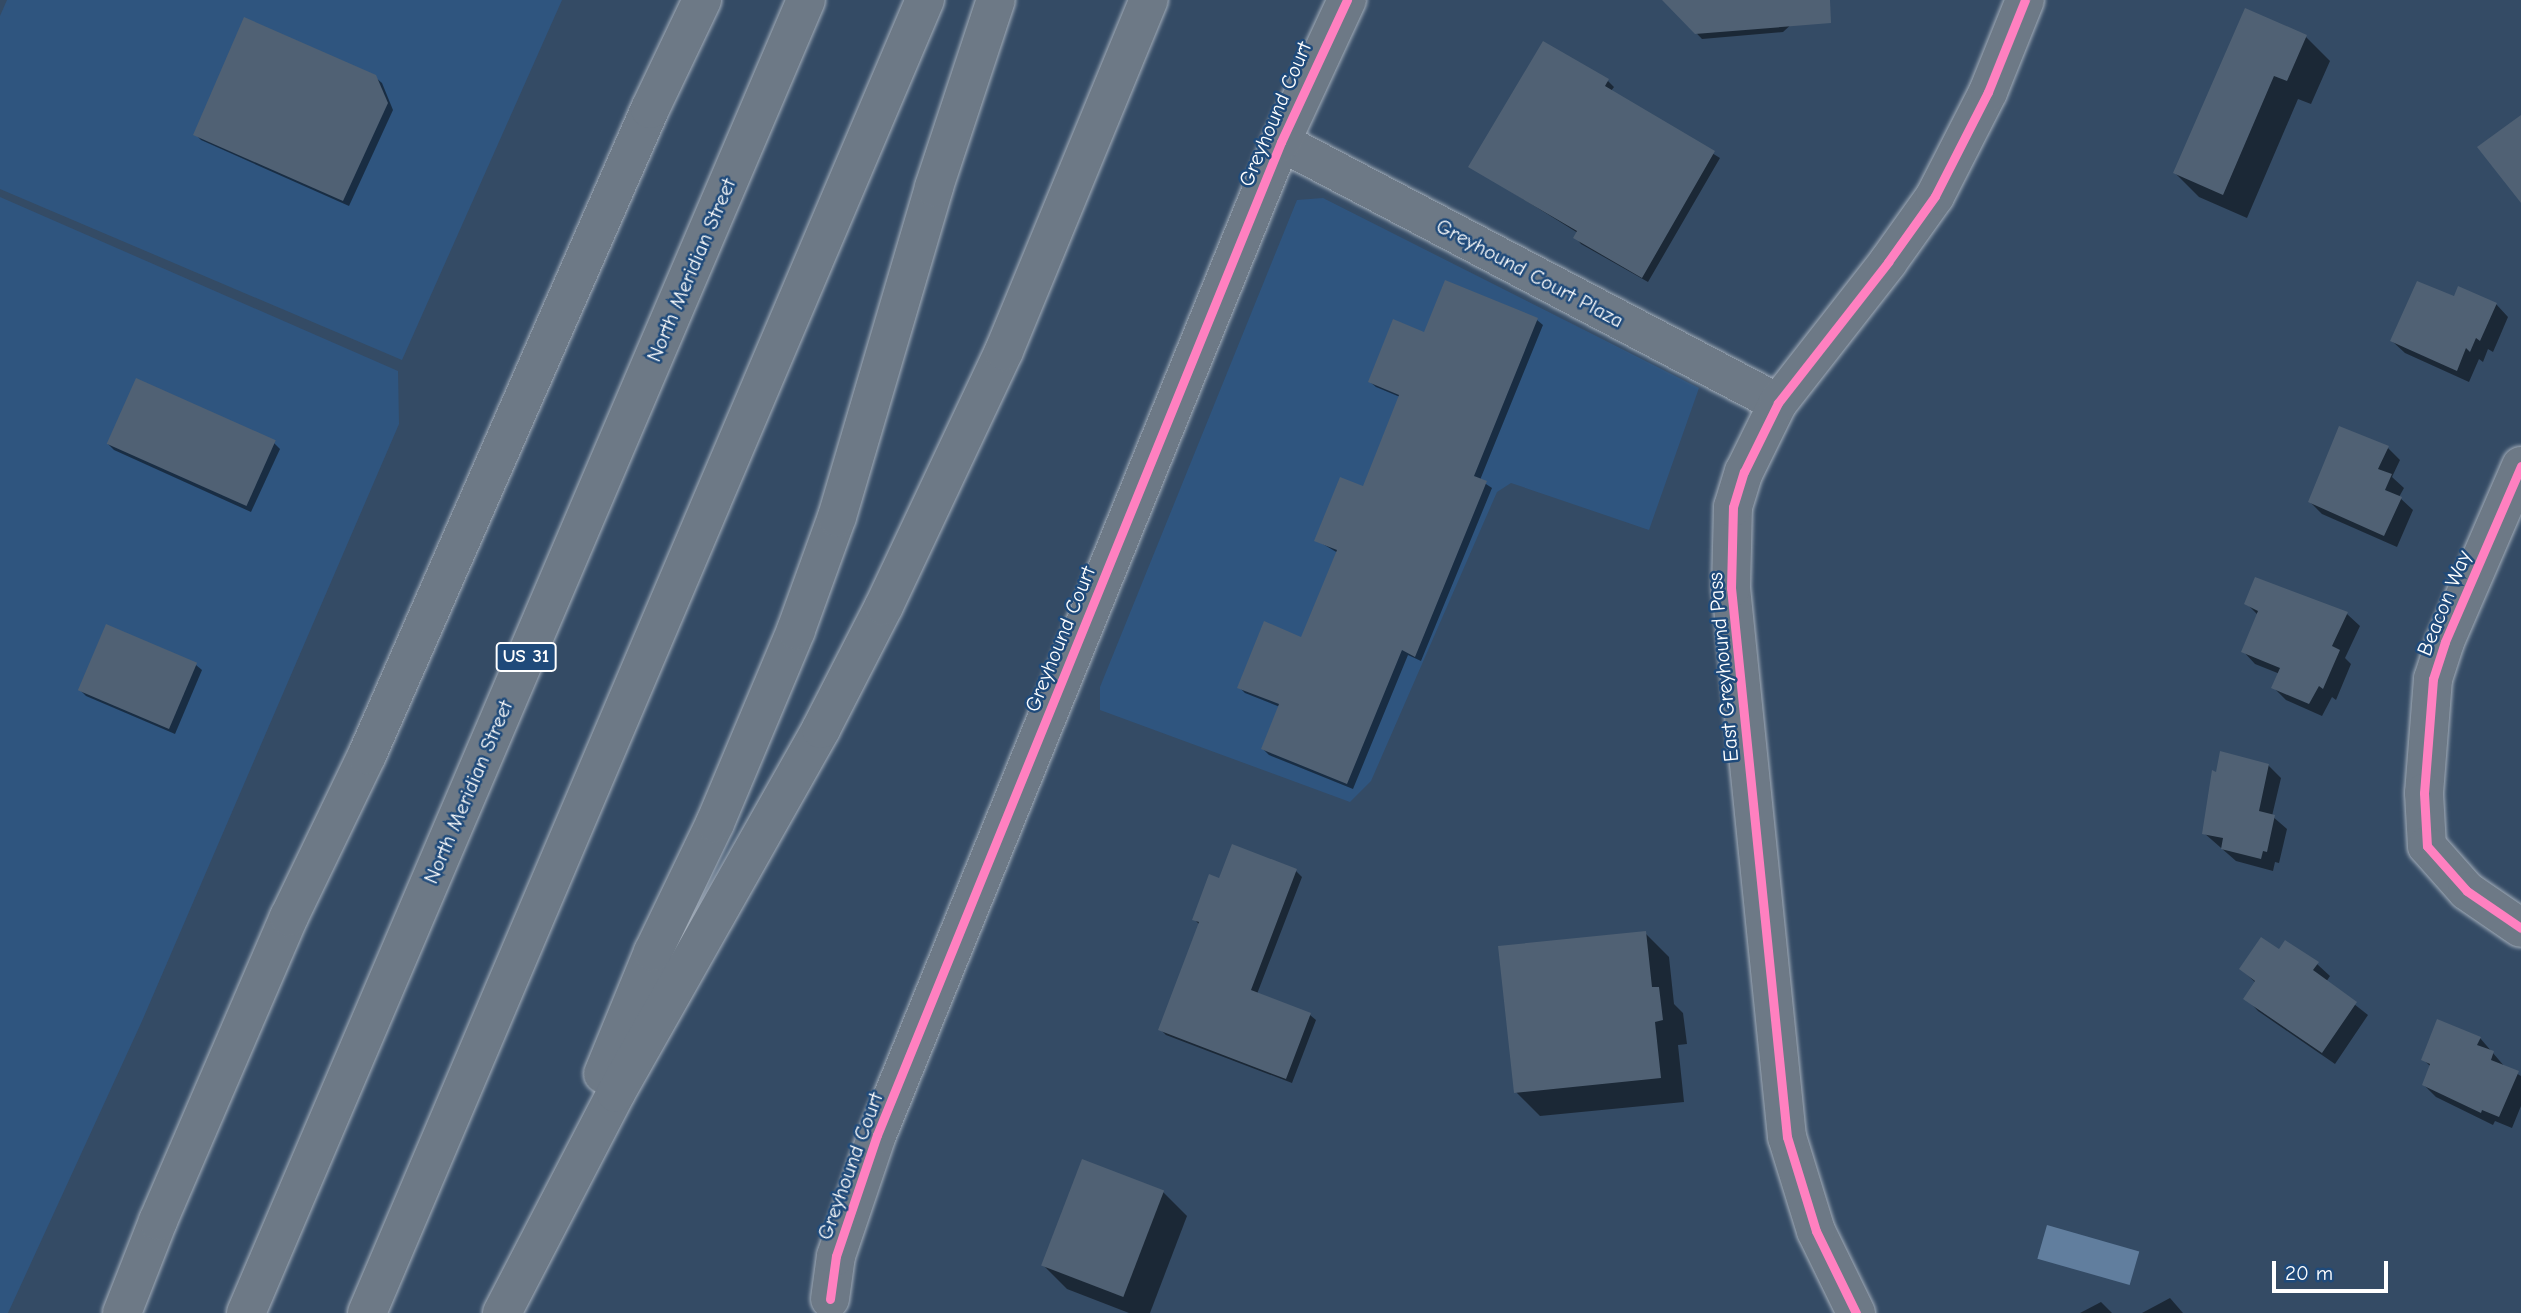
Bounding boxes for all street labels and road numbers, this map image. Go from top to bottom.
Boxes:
street label: Greyhound Court [1233,38,1317,190]
street label: North Meridian Street [641,175,741,365]
street label: Greyhound Court Plaza [1432,213,1628,333]
street label: Beacon Way [2411,547,2477,659]
street label: Greyhound Court [1019,563,1101,715]
street label: East Greyhound Pass [1702,571,1744,763]
road number: US 31 [494,642,558,672]
street label: North Meridian Street [418,697,518,887]
street label: Greyhound Court [812,1089,888,1243]

